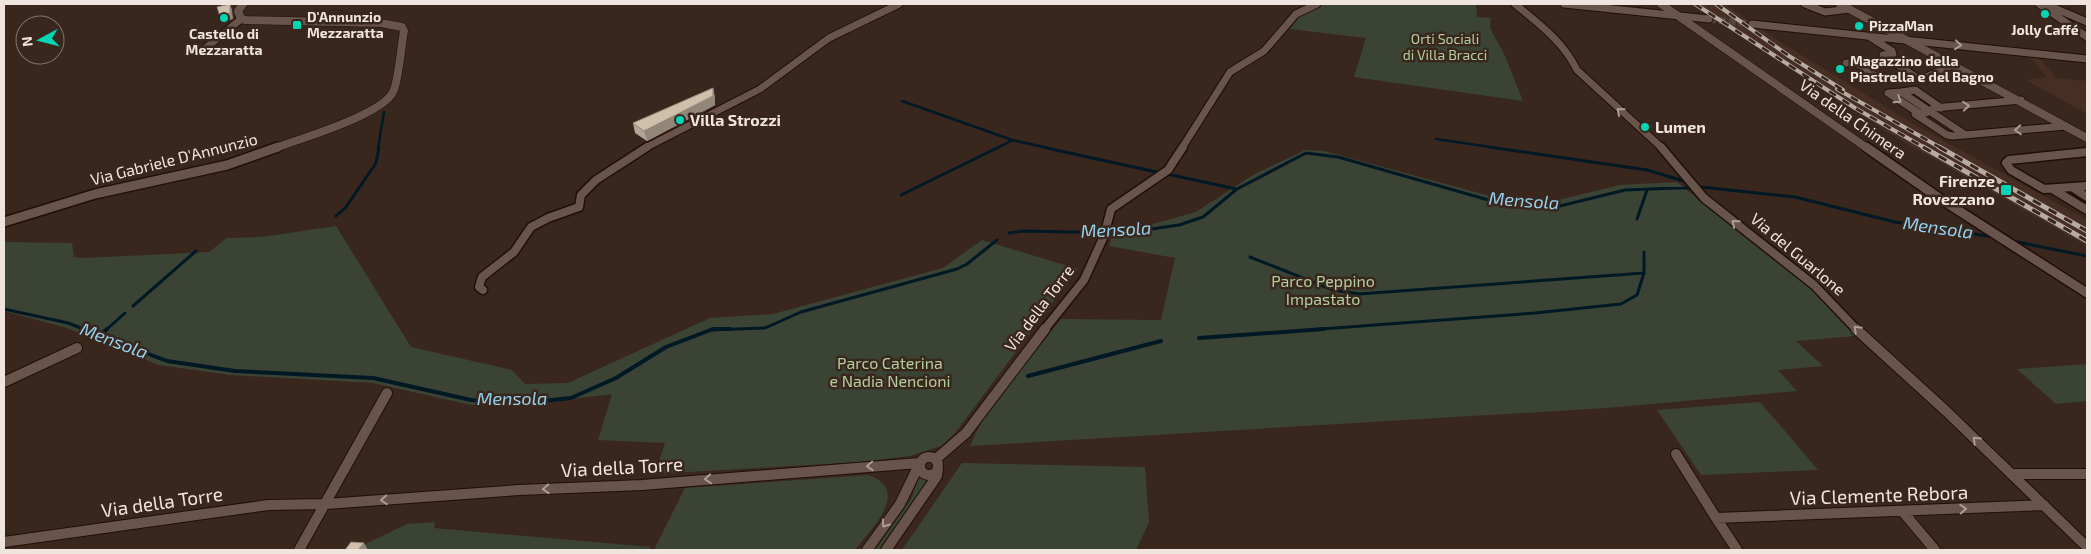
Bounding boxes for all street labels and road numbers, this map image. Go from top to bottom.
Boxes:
street label: Via della Chimera [1796,75,1910,162]
street label: Via Gabriele D'Annunzio [88,129,259,188]
street label: Via del Guarlone [1747,208,1850,299]
street label: Via della Torre [1000,261,1077,355]
street label: Via della Torre [560,452,684,481]
street label: Via Clemente Rebora [1789,480,1969,509]
street label: Via della Torre [100,482,224,521]

